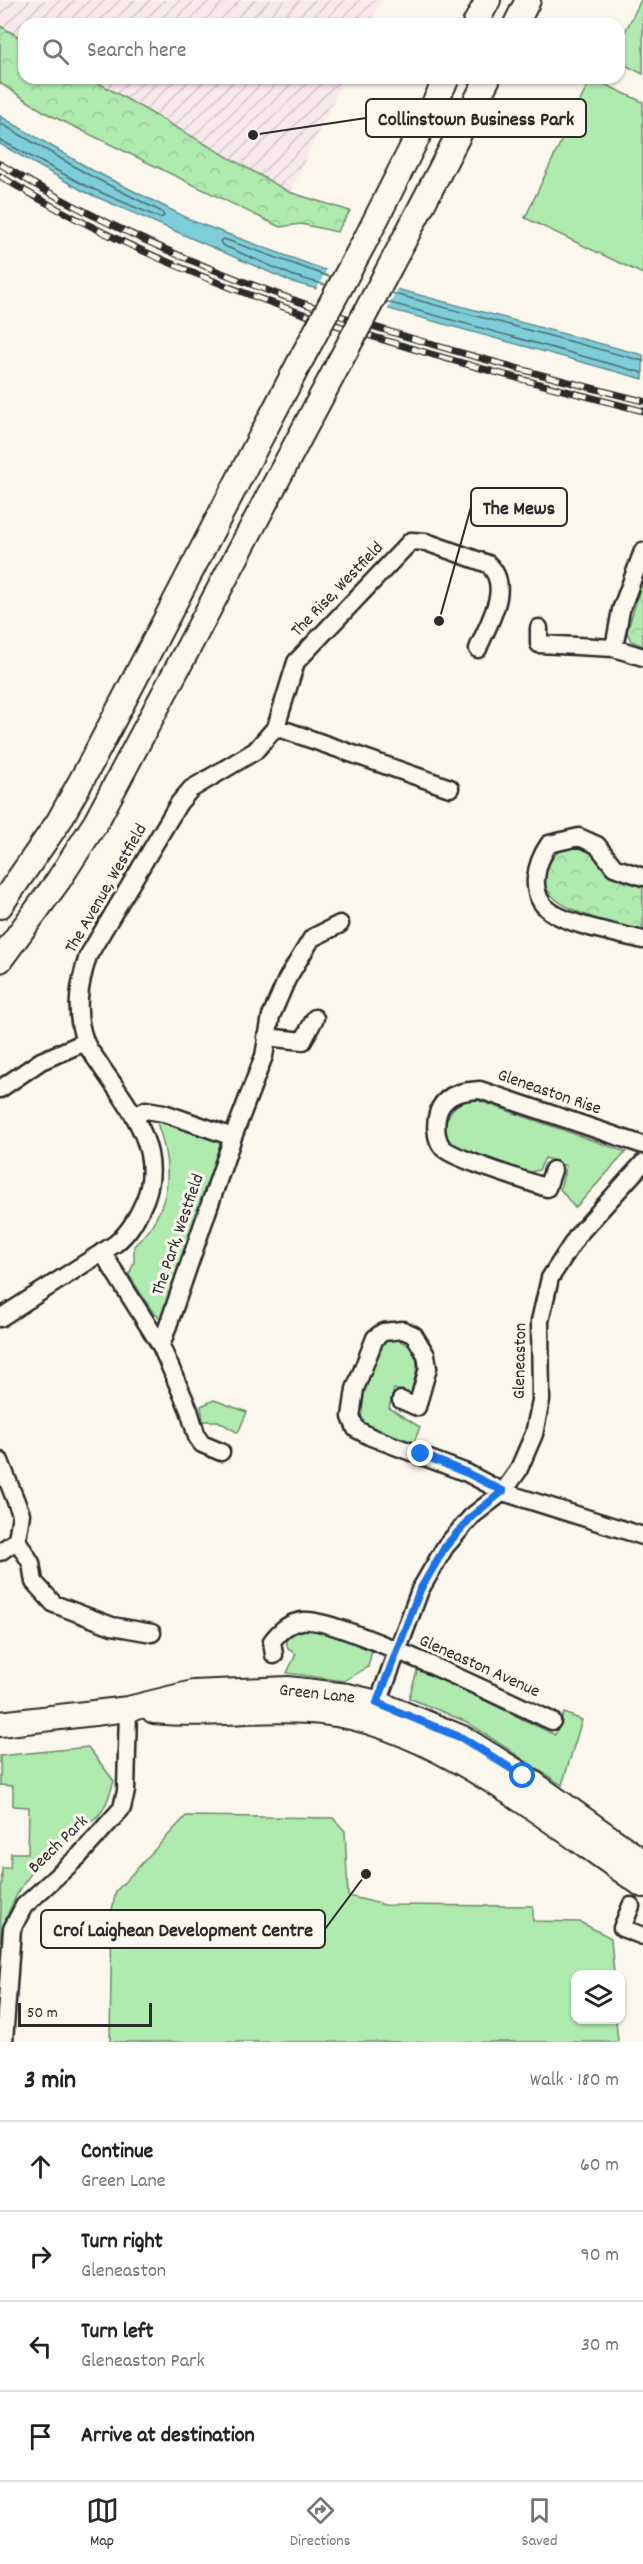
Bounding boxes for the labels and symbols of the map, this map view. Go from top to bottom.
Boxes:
callout: Collinstown Business Park [366,99,586,137]
text: Collinstown Business Park [378,107,574,135]
callout: The Mews [471,488,567,526]
text: The Mews [483,496,555,524]
street label: The Rise, Westfield [286,537,390,643]
street label: The Avenue, Westfield [60,820,154,958]
street label: Gleneaston Rise [494,1064,604,1122]
street label: The Park, Westfield [146,1171,212,1299]
street label: Gleneaston [508,1323,534,1399]
route end [407,1440,433,1466]
street label: Gleneaston Avenue [415,1629,543,1705]
street label: Green Lane [278,1679,356,1711]
route start [509,1762,535,1788]
street label: Beech Park [23,1810,95,1880]
callout: Croí Laighean Development Centre [41,1910,325,1948]
text: Croí Laighean Development Centre [53,1918,313,1946]
scale bar [18,2000,152,2028]

